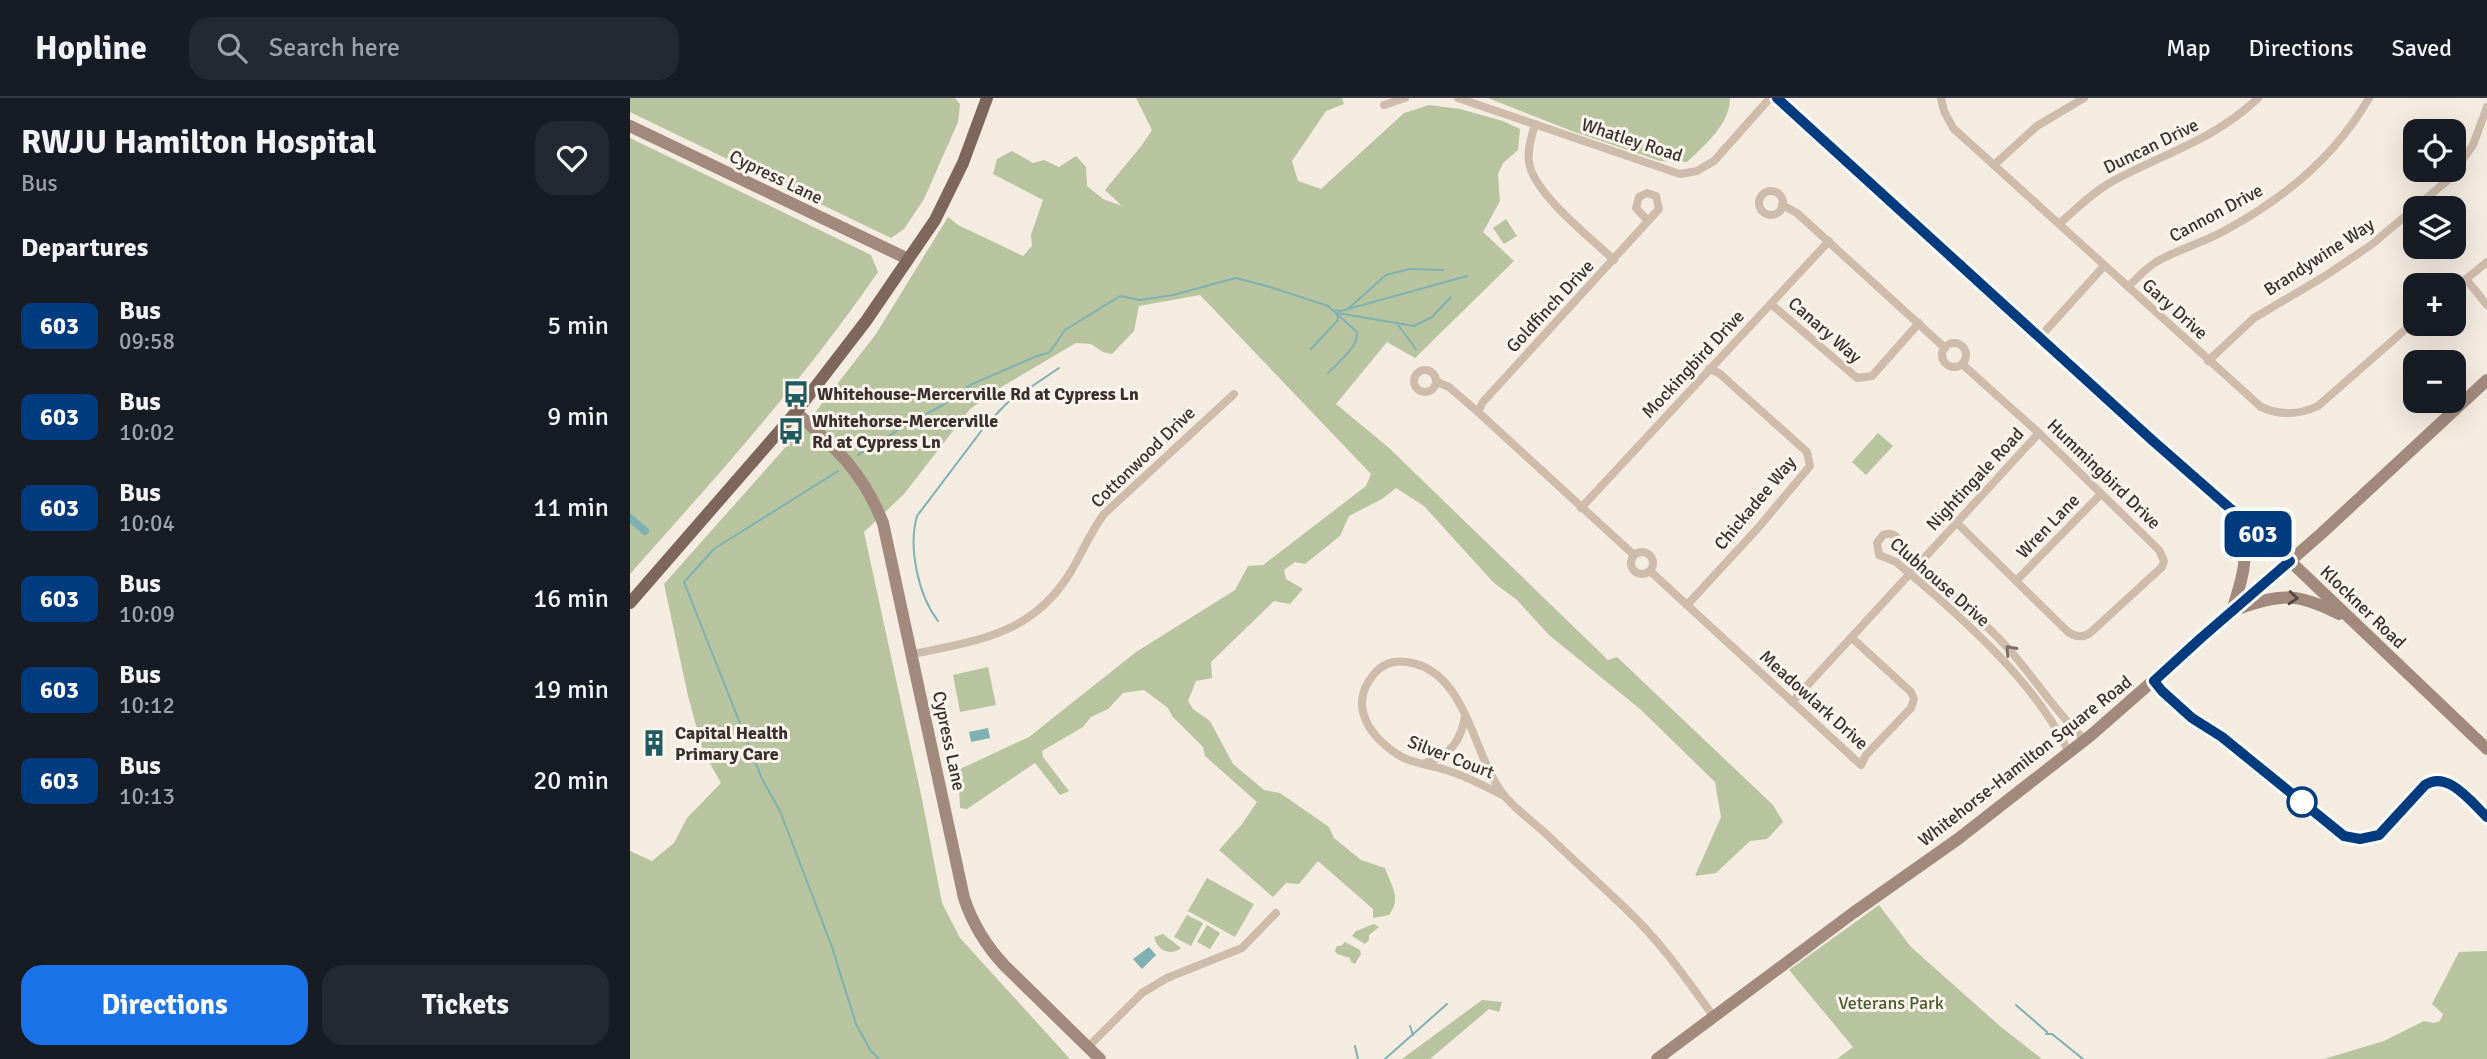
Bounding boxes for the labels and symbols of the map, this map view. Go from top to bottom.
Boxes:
street label: Whatley Road [1579,113,1685,167]
street label: Duncan Drive [2100,114,2202,178]
street label: Cypress Lane [726,145,826,209]
street label: Cannon Drive [2165,179,2267,247]
street label: Brandywine Way [2260,213,2379,301]
street label: Goldfinch Drive [1502,255,1598,357]
street label: Gary Drive [2138,274,2212,344]
street label: Canary Way [1784,292,1867,368]
street label: Mockingbird Drive [1637,305,1749,423]
bus stop icon: Whitehouse-Mercerville Rd at Cypress Ln [781,379,811,409]
place label: Whitehouse-Mercerville Rd at Cypress Ln [817,383,1139,405]
street label: Cottonwood Drive [1086,402,1200,512]
place label: Whitehorse-Mercerville Rd at Cypress Ln [812,410,998,453]
street label: Hummingbird Drive [2043,414,2165,534]
bus stop icon: Whitehorse-Mercerville Rd at Cypress Ln [776,416,806,446]
street label: Nightingale Road [1922,423,2028,535]
street label: Chickadee Way [1709,451,1801,554]
street label: Wren Lane [2012,489,2084,563]
line badge: 603 [2218,511,2298,557]
street label: Clubhouse Drive [1885,533,1995,631]
street label: Klockner Road [2316,561,2410,653]
one-way arrow [2288,590,2299,605]
street label: Meadowlark Drive [1755,645,1873,755]
one-way arrow [2006,646,2018,659]
street label: Whitehorse-Hamilton Square Road [1914,671,2136,851]
street label: Cypress Lane [928,689,970,793]
place label: Capital Health Primary Care [675,722,788,765]
building icon: Capital Health Primary Care [639,728,669,758]
street label: Silver Court [1405,730,1497,784]
unlabelled marker [2287,787,2317,817]
park label: Veterans Park [1838,992,1944,1014]

